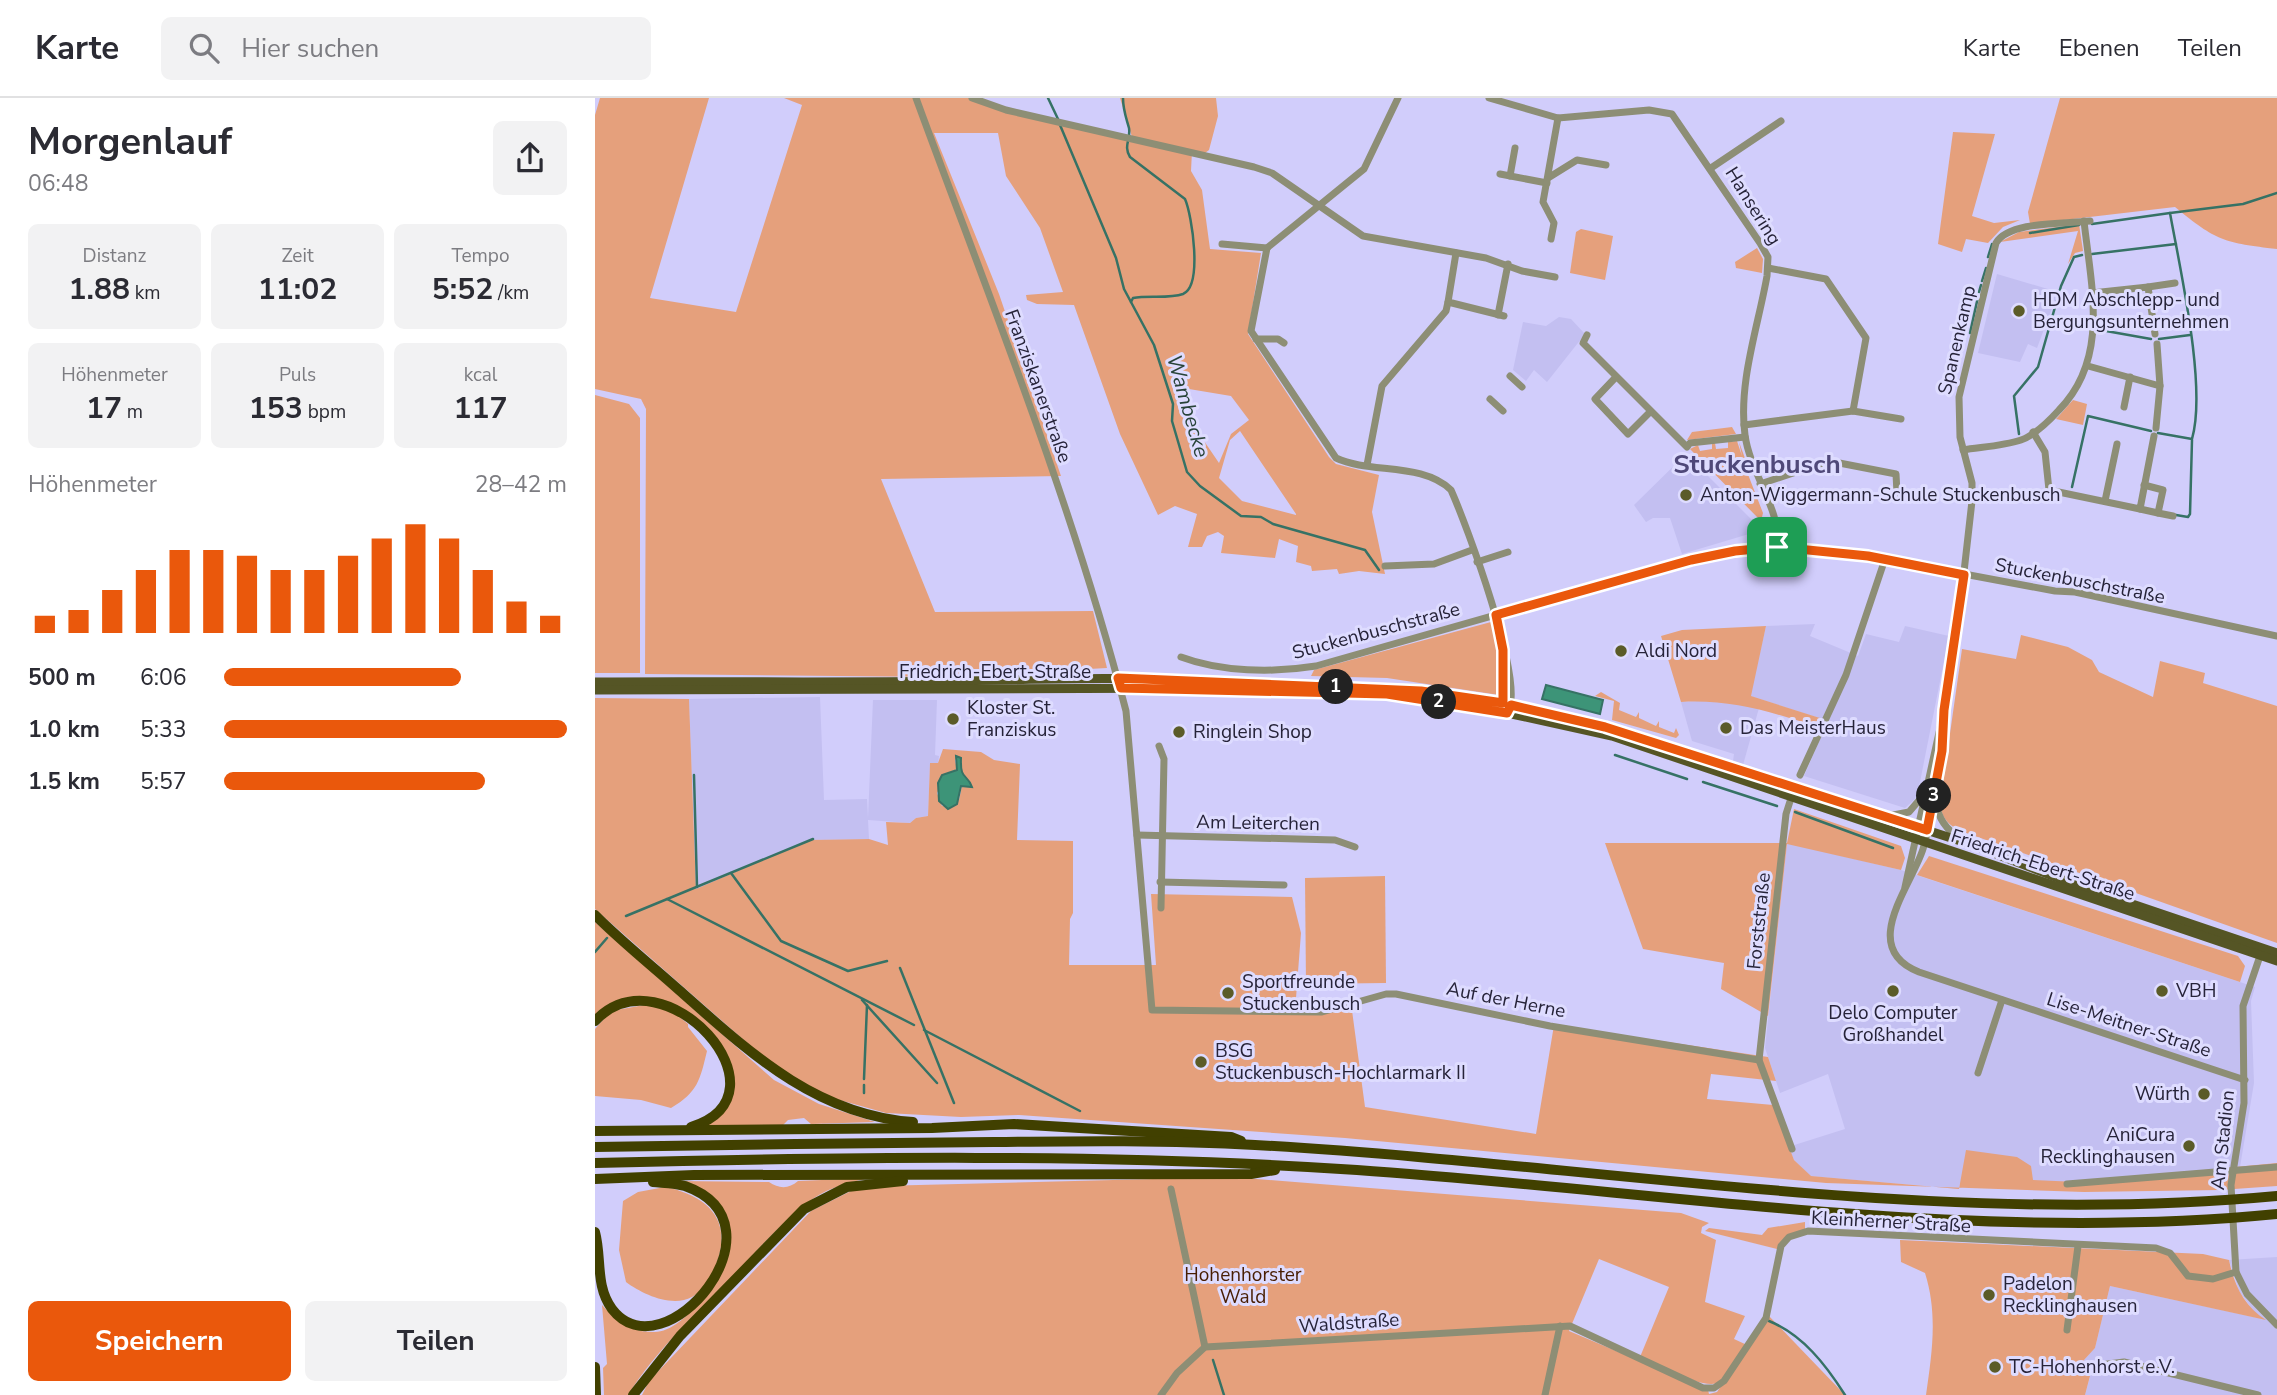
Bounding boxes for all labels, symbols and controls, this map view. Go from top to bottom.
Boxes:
search box [161,17,651,80]
text: Karte [35,26,119,71]
icon: search [185,29,223,67]
text: Hier suchen [241,31,379,66]
text: Karte [1963,32,2021,64]
text: Ebenen [2059,32,2140,64]
text: Teilen [2178,32,2242,64]
text: Morgenlauf [28,116,232,167]
button: share [493,121,567,195]
street label: Hansering [1719,162,1787,250]
text: 06:48 [28,168,88,199]
text: Distanz [83,243,146,269]
text: Zeit [281,243,314,269]
text: Tempo [452,243,510,269]
text: 1.88 [68,269,130,310]
text: 11:02 [258,269,337,310]
text: 5:52 [432,269,493,310]
text: km [130,280,161,306]
text: /km [493,280,529,306]
street label: Spanenkamp [1932,283,1982,397]
place label: HDM Abschlepp- und Bergungsunternehmen [2033,287,2229,335]
marker: HDM Abschlepp- und Bergungsunternehmen [2011,303,2027,319]
street label: Franziskanerstraße [998,306,1078,466]
water label: Wambecke [1160,351,1216,461]
text: Höhenmeter [61,362,168,388]
text: Puls [279,362,316,388]
text: kcal [464,362,497,388]
text: 17 [86,388,122,429]
text: 153 [249,388,303,429]
text: 117 [454,388,508,429]
text: m [122,399,143,425]
text: bpm [303,399,346,425]
district label: Stuckenbusch [1673,447,1841,482]
text: Höhenmeter [28,469,157,500]
text: 28–42 m [475,469,567,500]
place label: Anton-Wiggermann-Schule Stuckenbusch [1700,482,2061,508]
marker: Anton-Wiggermann-Schule Stuckenbusch [1678,487,1694,503]
pin [1747,517,1807,577]
icon: arrive [1758,528,1796,566]
street label: Stuckenbuschstraße [1993,552,2167,610]
street label: Stuckenbuschstraße [1289,596,1463,666]
place label: Aldi Nord [1635,638,1717,664]
marker: Aldi Nord [1613,643,1629,659]
street label: Friedrich-Ebert-Straße [899,659,1091,685]
text: 500 m [28,662,96,693]
text: 6:06 [140,662,187,693]
pin: 1 [1319,670,1353,704]
text: 1 [1330,673,1341,699]
pin: 2 [1421,684,1457,720]
text: 2 [1433,688,1444,714]
place label: Kloster St. Franziskus [967,695,1056,743]
marker: Kloster St. Franziskus [945,711,961,727]
text: 1.0 km [28,714,100,745]
text: 5:33 [140,714,187,745]
place label: Das MeisterHaus [1740,715,1886,741]
place label: Ringlein Shop [1193,719,1312,745]
marker: Das MeisterHaus [1718,720,1734,736]
marker: Ringlein Shop [1171,724,1187,740]
text: 1.5 km [28,766,100,797]
text: 5:57 [140,766,187,797]
pin: 3 [1917,778,1951,814]
text: 3 [1928,782,1939,808]
street label: Am Leiterchen [1196,809,1320,837]
street label: Friedrich-Ebert-Straße [1948,823,2138,907]
street label: Forststraße [1741,871,1777,971]
place label: Sportfreunde Stuckenbusch [1242,969,1360,1017]
street label: Auf der Herne [1444,976,1568,1024]
place label: VBH [2175,978,2216,1004]
marker: Delo Computer Großhandel [1885,983,1901,999]
marker: VBH [2154,983,2170,999]
marker: Sportfreunde Stuckenbusch [1220,985,1236,1001]
street label: Lise-Meitner-Straße [2043,986,2215,1064]
place label: Delo Computer Großhandel [1828,1000,1958,1048]
place label: BSG Stuckenbusch-Hochlarmark II [1215,1038,1466,1086]
marker: BSG Stuckenbusch-Hochlarmark II [1193,1054,1209,1070]
place label: Würth [2135,1081,2190,1107]
marker: Würth [2196,1086,2212,1102]
street label: Am Stadion [2205,1089,2241,1191]
place label: AniCura Recklinghausen [2041,1122,2175,1170]
marker: AniCura Recklinghausen [2181,1138,2197,1154]
street label: Kleinherner Straße [1810,1205,1972,1239]
park label: Hohenhorster Wald [1184,1262,1302,1310]
place label: Padelon Recklinghausen [2003,1271,2137,1319]
marker: Padelon Recklinghausen [1981,1287,1997,1303]
button: Speichern [28,1301,291,1381]
button: Teilen [305,1301,567,1381]
street label: Waldstraße [1298,1307,1400,1339]
place label: TC-Hohenhorst e.V. [2009,1354,2175,1380]
marker: TC-Hohenhorst e.V. [1987,1359,2003,1375]

